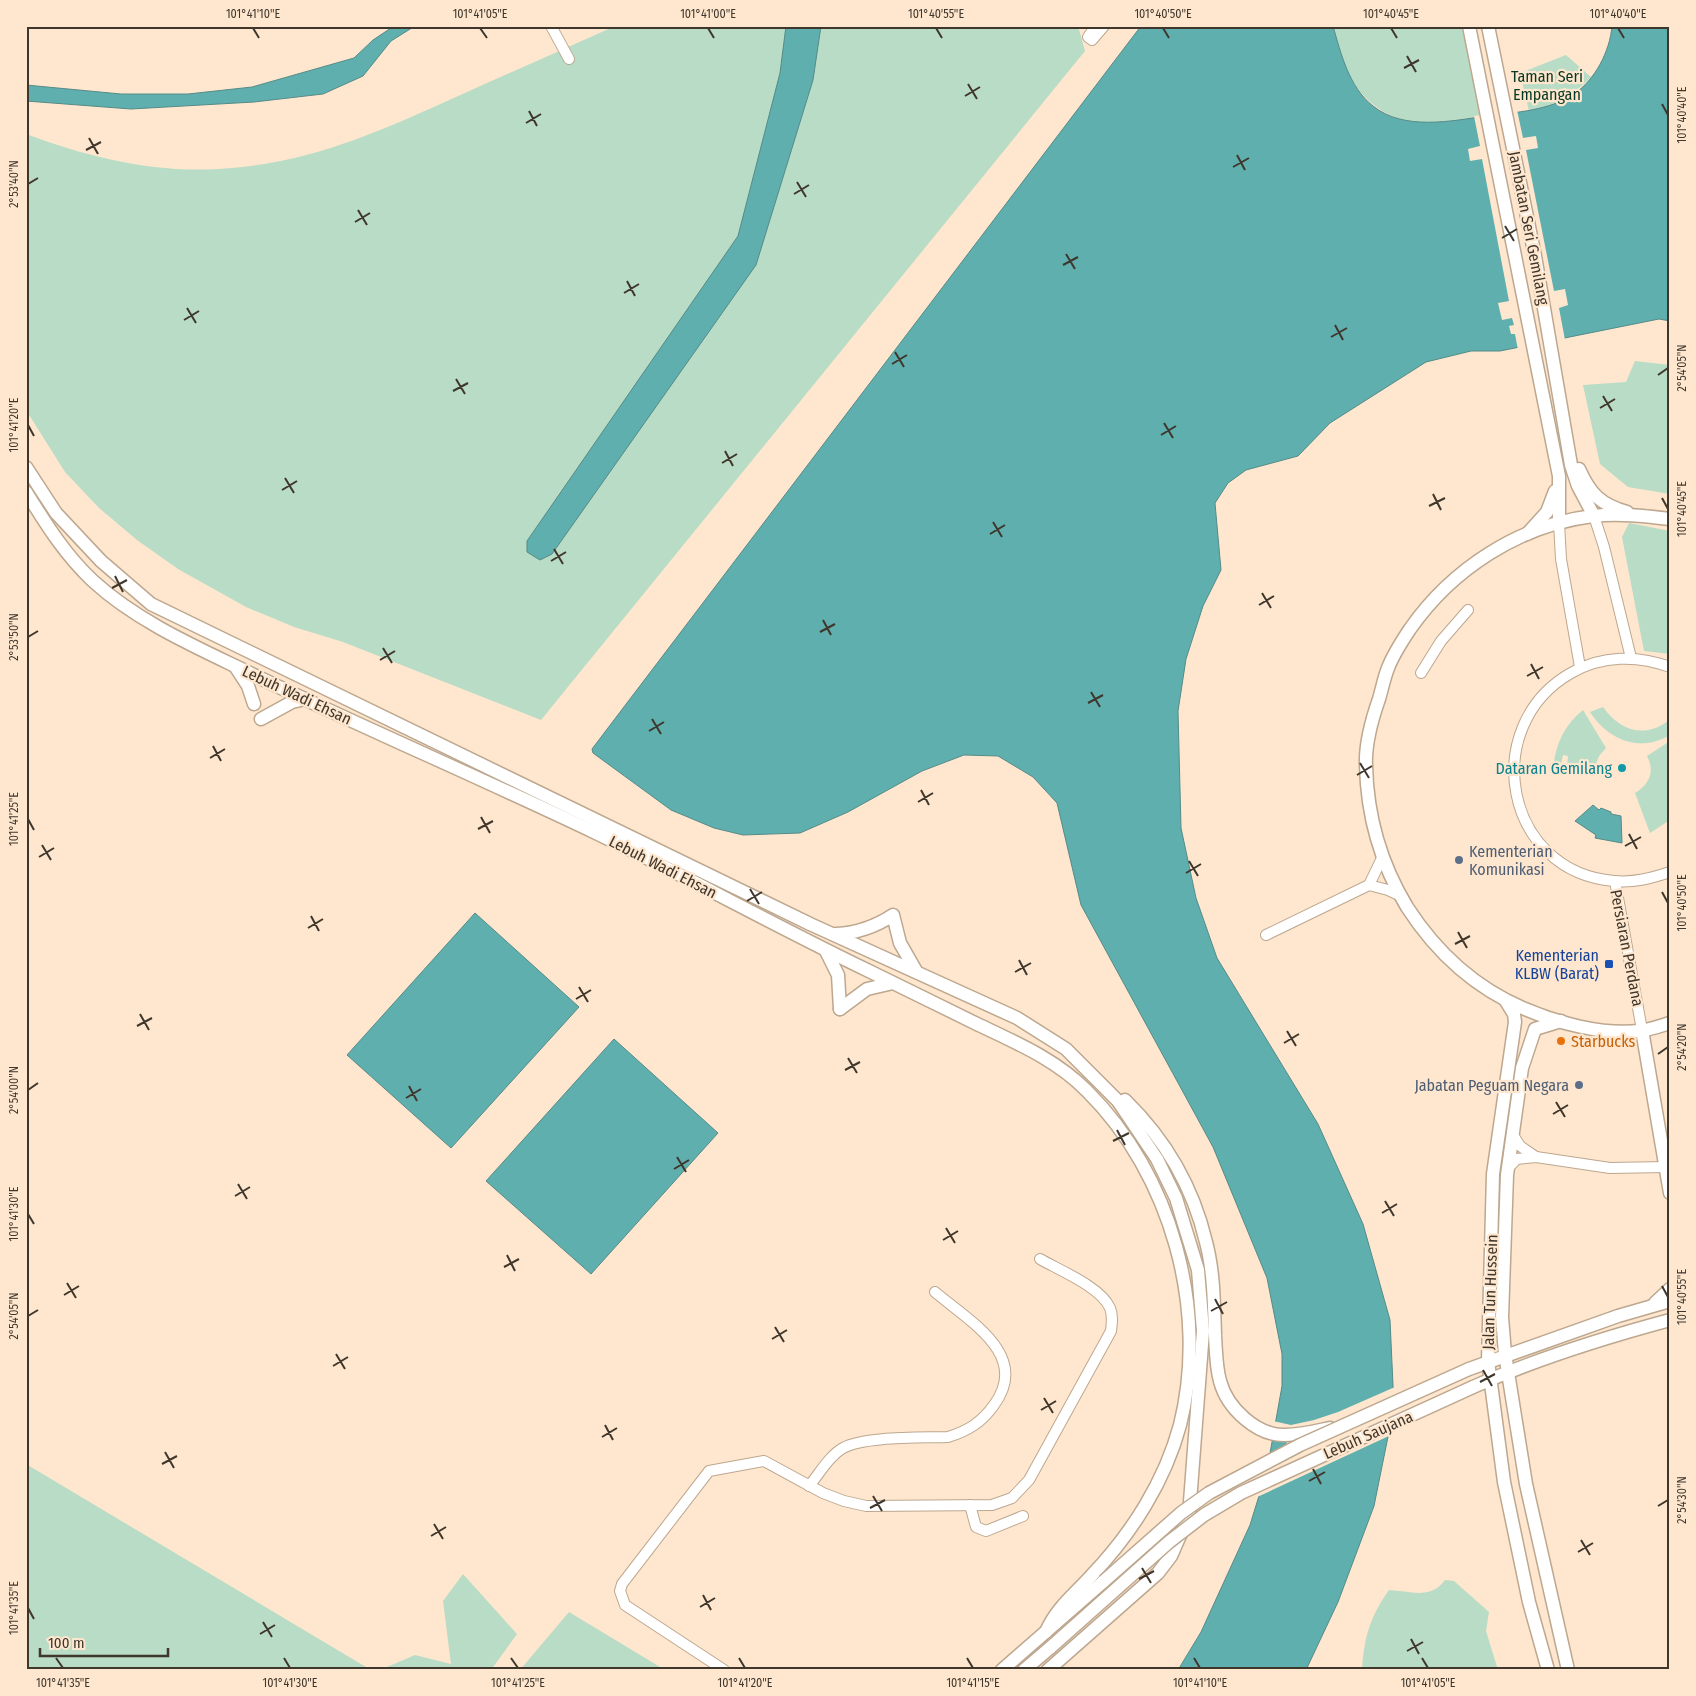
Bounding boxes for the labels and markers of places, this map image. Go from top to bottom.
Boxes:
place label: Dataran Gemilang [1496,759,1612,778]
marker: Dataran Gemilang [1616,762,1628,774]
place label: Kementerian Komunikasi [1469,842,1553,879]
marker: Kementerian Komunikasi [1453,854,1465,866]
place label: Kementerian KLBW (Barat) [1515,946,1599,983]
marker: Kementerian KLBW (Barat) [1603,958,1615,970]
place label: Starbucks [1571,1032,1636,1051]
marker: Starbucks [1555,1035,1567,1047]
place label: Jabatan Peguam Negara [1414,1076,1569,1095]
marker: Jabatan Peguam Negara [1573,1079,1585,1091]

